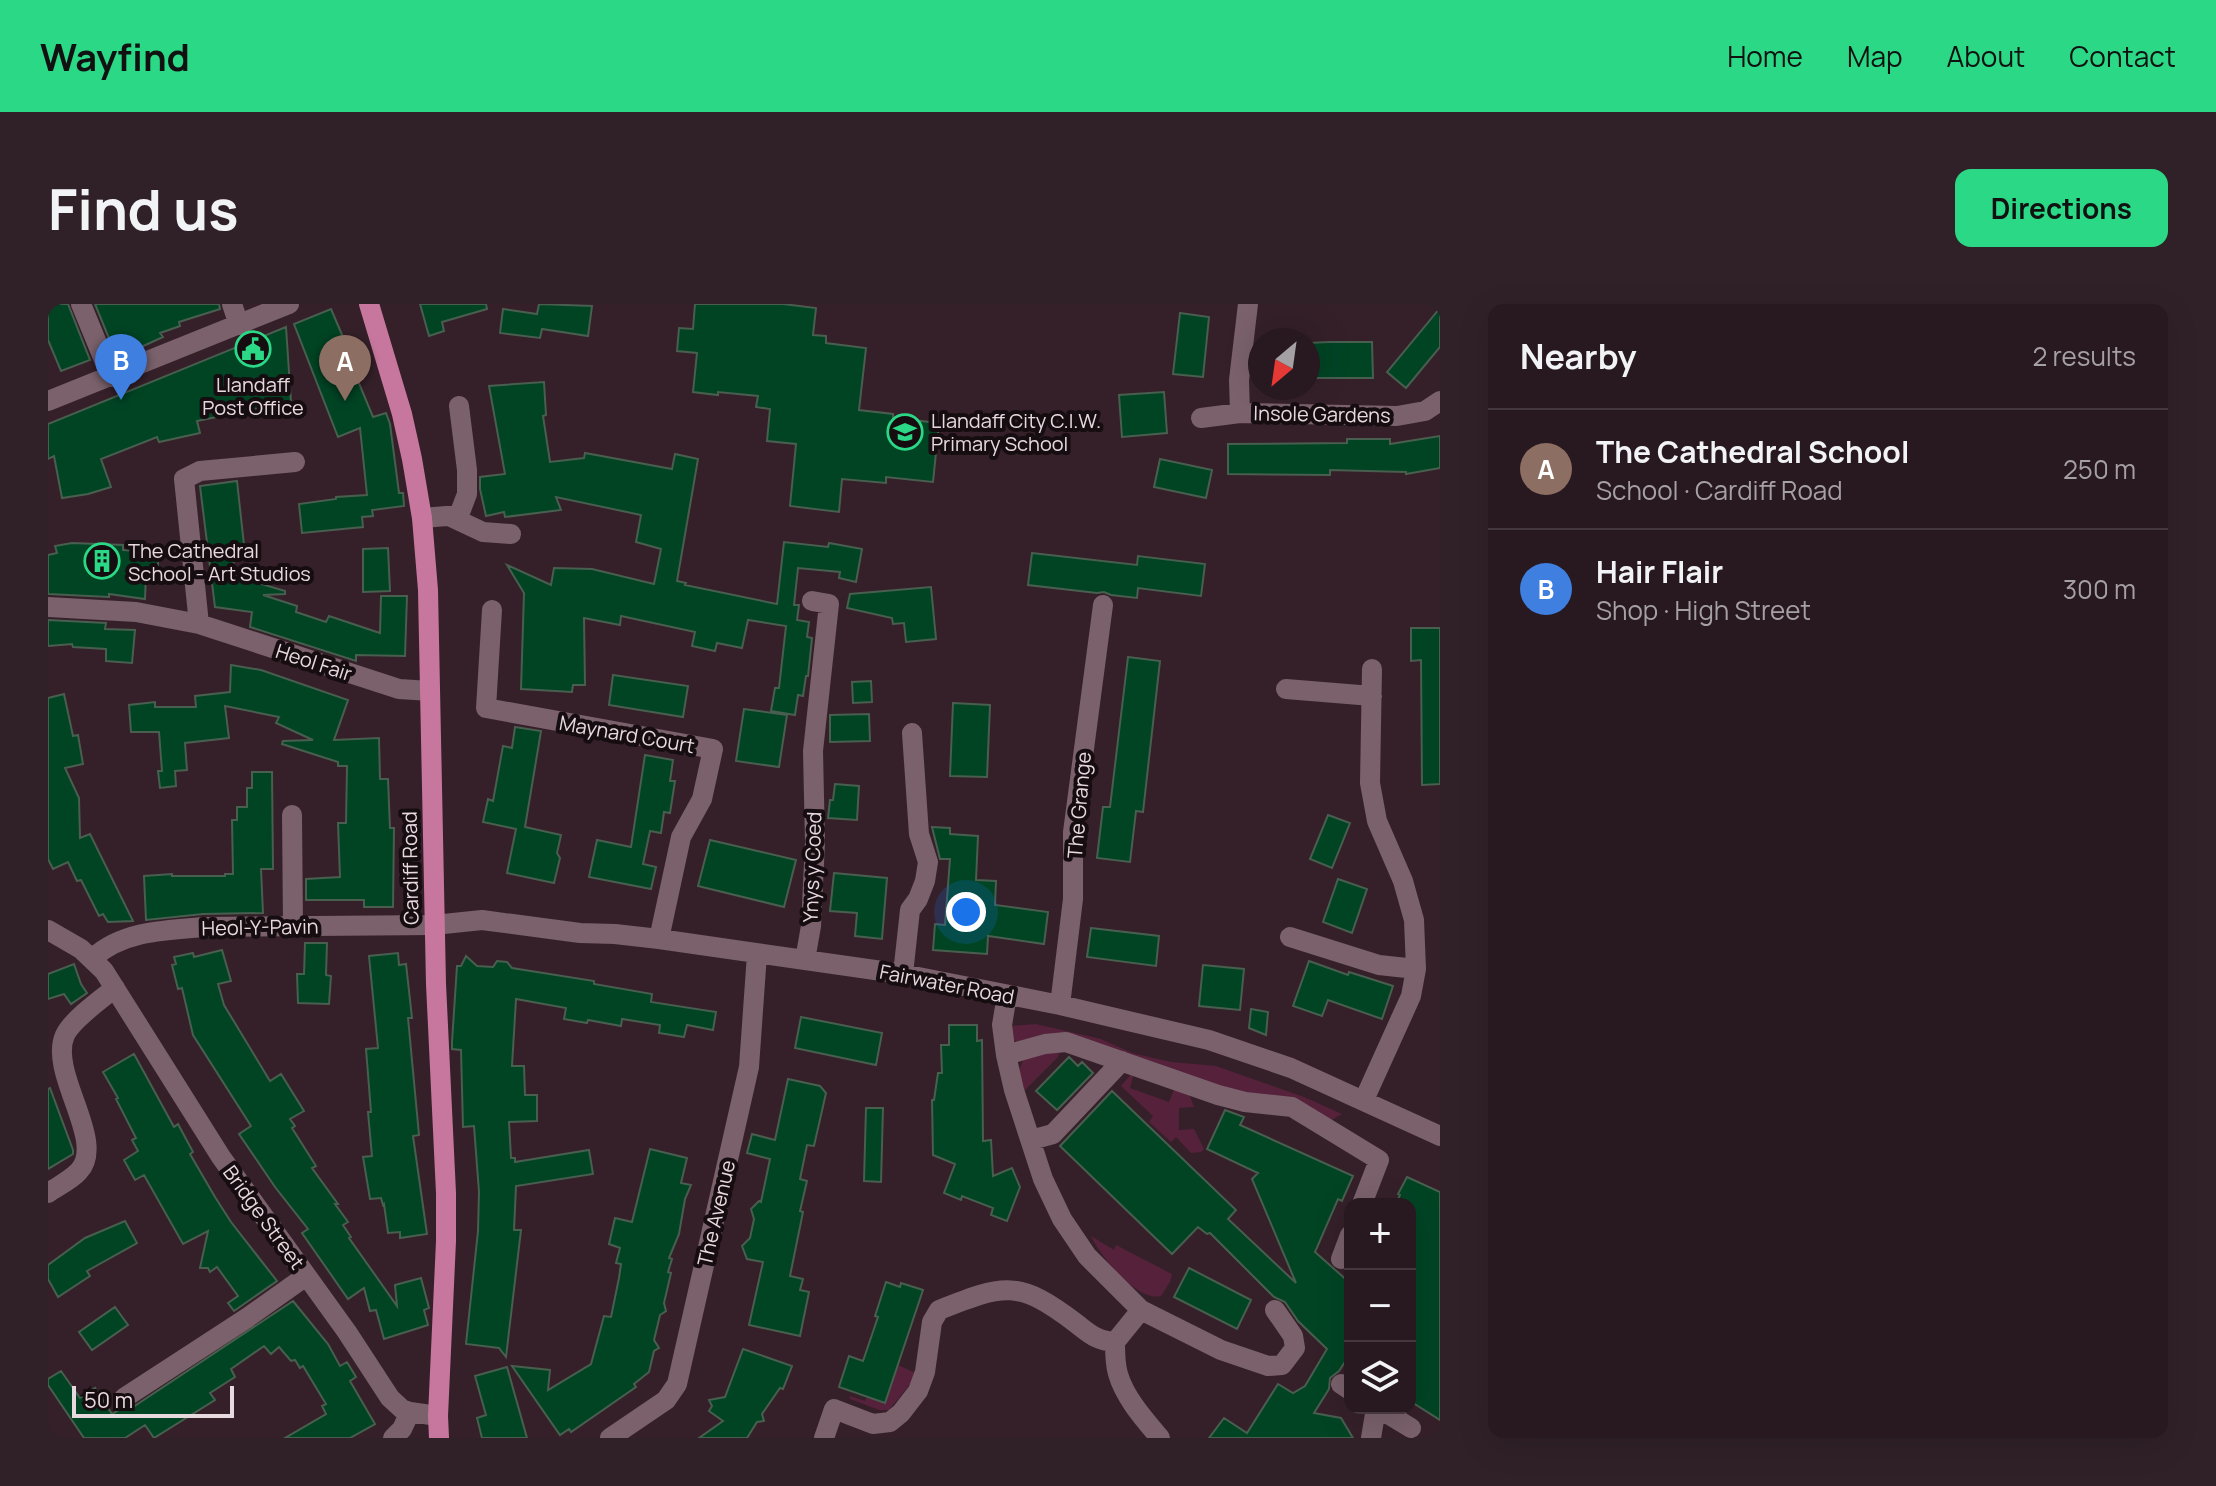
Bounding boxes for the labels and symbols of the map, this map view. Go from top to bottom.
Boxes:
north arrow [1248,328,1320,400]
public building icon: Llandaff Post Office [234,330,272,368]
pin: B [95,334,147,400]
pin: A [319,335,371,401]
place label: Llandaff Post Office [202,371,304,421]
street label: Insole Gardens [1253,399,1391,429]
place label: Llandaff City C.I.W. Primary School [931,407,1101,457]
school or university icon: Llandaff City C.I.W. Primary School [886,413,924,451]
place label: The Cathedral School - Art Studios [128,537,311,587]
building icon: The Cathedral School - Art Studios [83,542,121,580]
street label: Heol Fair [272,637,356,687]
street label: Maynard Court [557,709,697,759]
street label: The Grange [1061,751,1097,859]
street label: Cardiff Road [396,811,424,925]
street label: Ynys y Coed [797,811,827,923]
your location [946,892,986,932]
street label: Heol-Y-Pavin [201,912,319,942]
street label: Fairwater Road [877,958,1017,1010]
street label: The Avenue [691,1157,741,1269]
street label: Bridge Street [217,1160,311,1274]
scale bar [72,1382,234,1418]

